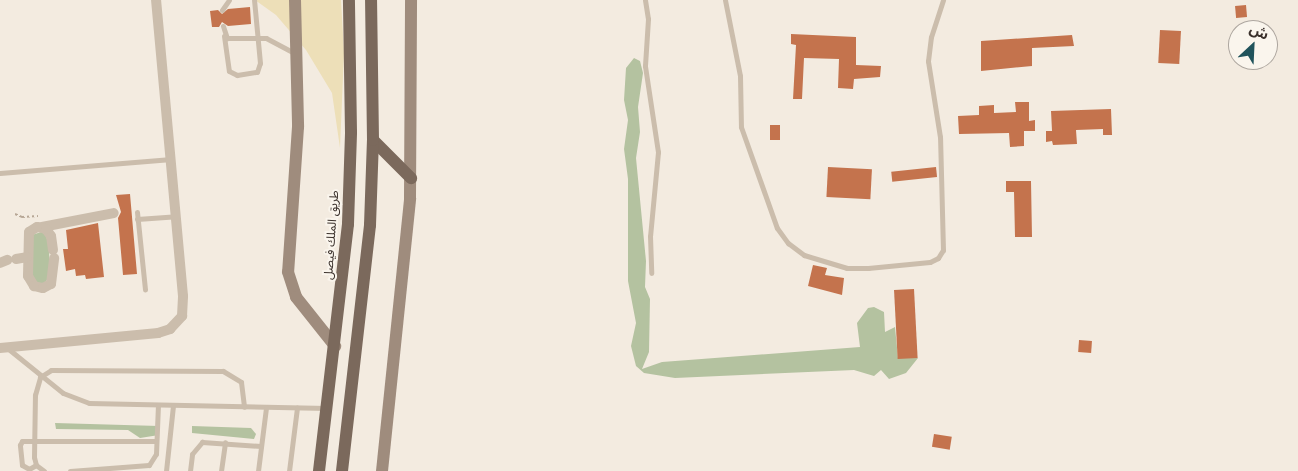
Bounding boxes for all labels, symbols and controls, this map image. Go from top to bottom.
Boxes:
text: ش [1246,19,1272,45]
north arrow [1228,20,1278,70]
street label: طريق الملك فيصل [322,190,342,280]

